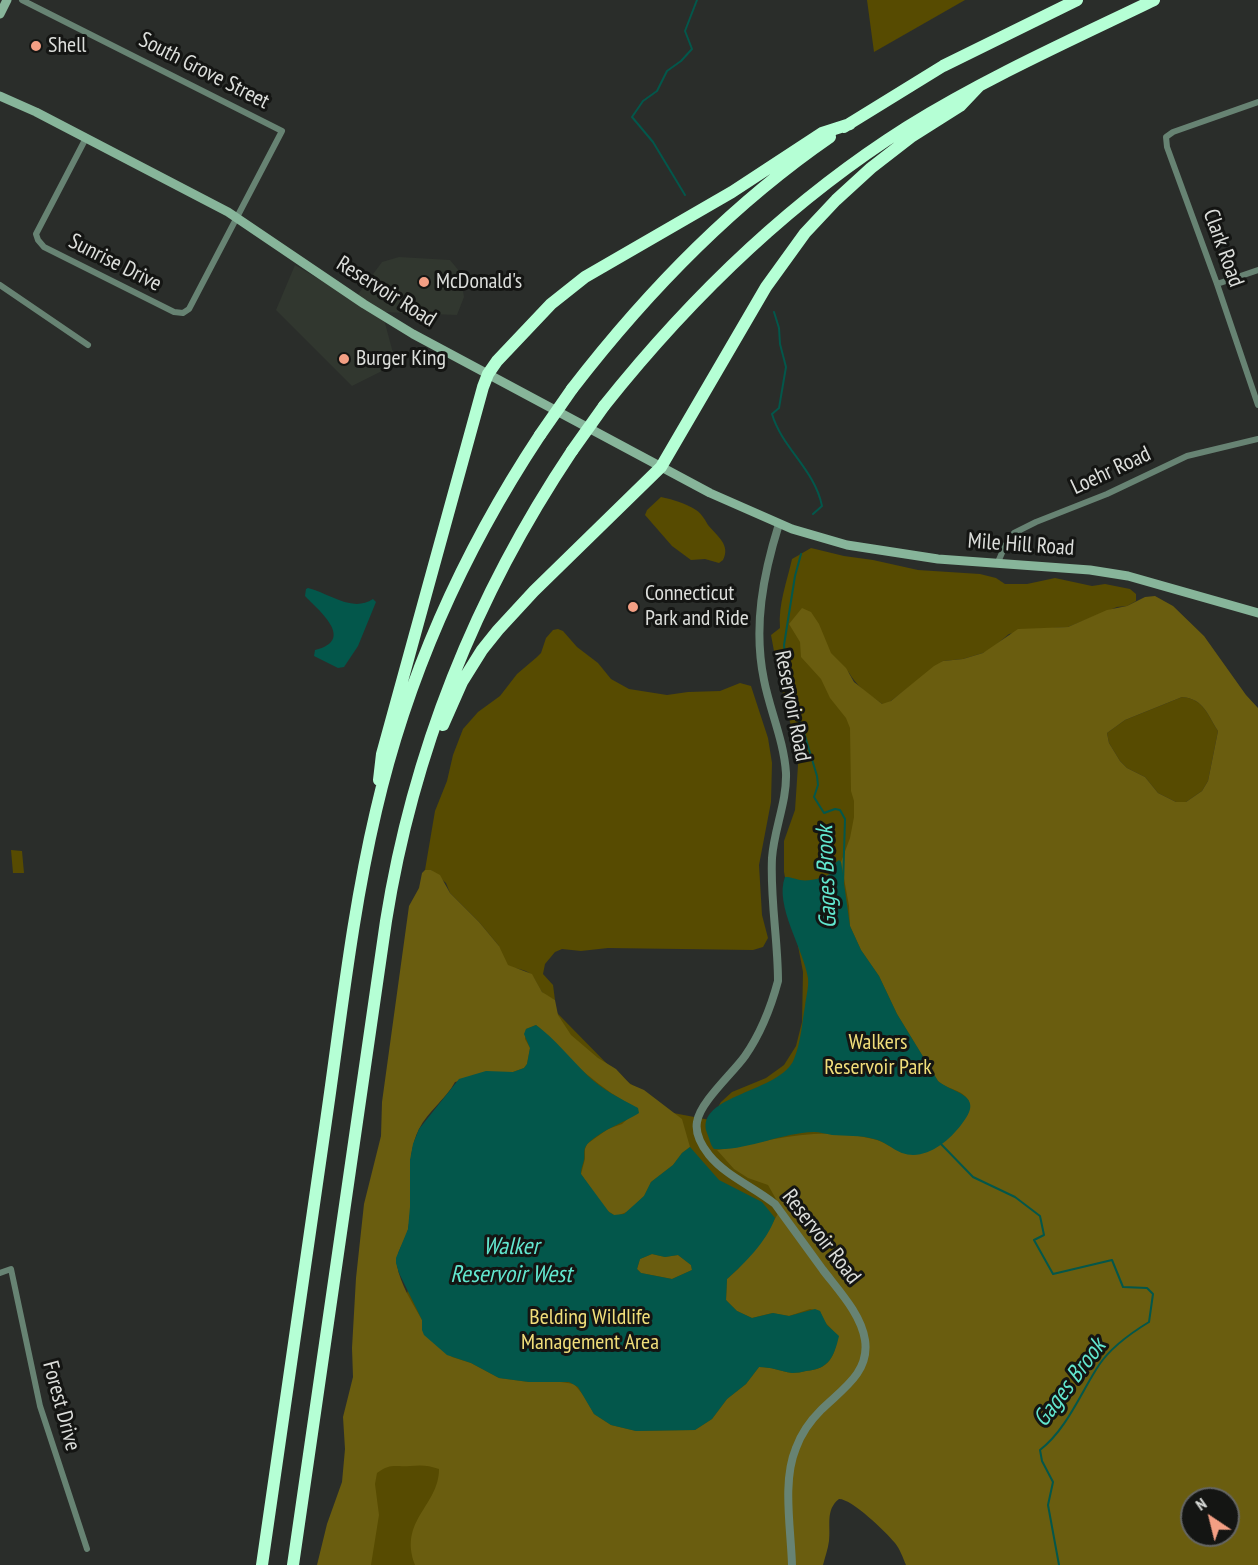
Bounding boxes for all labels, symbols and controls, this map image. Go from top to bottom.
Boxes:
street label: South Grove Street [134,27,274,115]
place label: Shell [48,33,86,59]
marker: Shell [29,39,43,53]
street label: Clark Road [1197,206,1249,290]
street label: Sunrise Drive [64,228,166,298]
street label: Reservoir Road [331,251,441,333]
place label: McDonald's [436,269,522,295]
marker: McDonald's [417,275,431,289]
place label: Burger King [356,346,446,372]
marker: Burger King [337,352,351,366]
street label: Loehr Road [1067,441,1155,501]
street label: Mile Hill Road [967,528,1075,562]
place label: Connecticut Park and Ride [645,581,749,632]
marker: Connecticut Park and Ride [626,600,640,614]
street label: Reservoir Road [768,648,816,764]
water label: Gages Brook [811,825,843,929]
park label: Walkers Reservoir Park [824,1030,932,1082]
street label: Reservoir Road [776,1185,866,1289]
water label: Walker Reservoir West [450,1233,572,1289]
park label: Belding Wildlife Management Area [521,1305,659,1356]
water label: Gages Brook [1028,1333,1112,1433]
street label: Forest Drive [36,1358,86,1454]
north arrow [1180,1487,1240,1547]
text: N [1192,1493,1210,1515]

